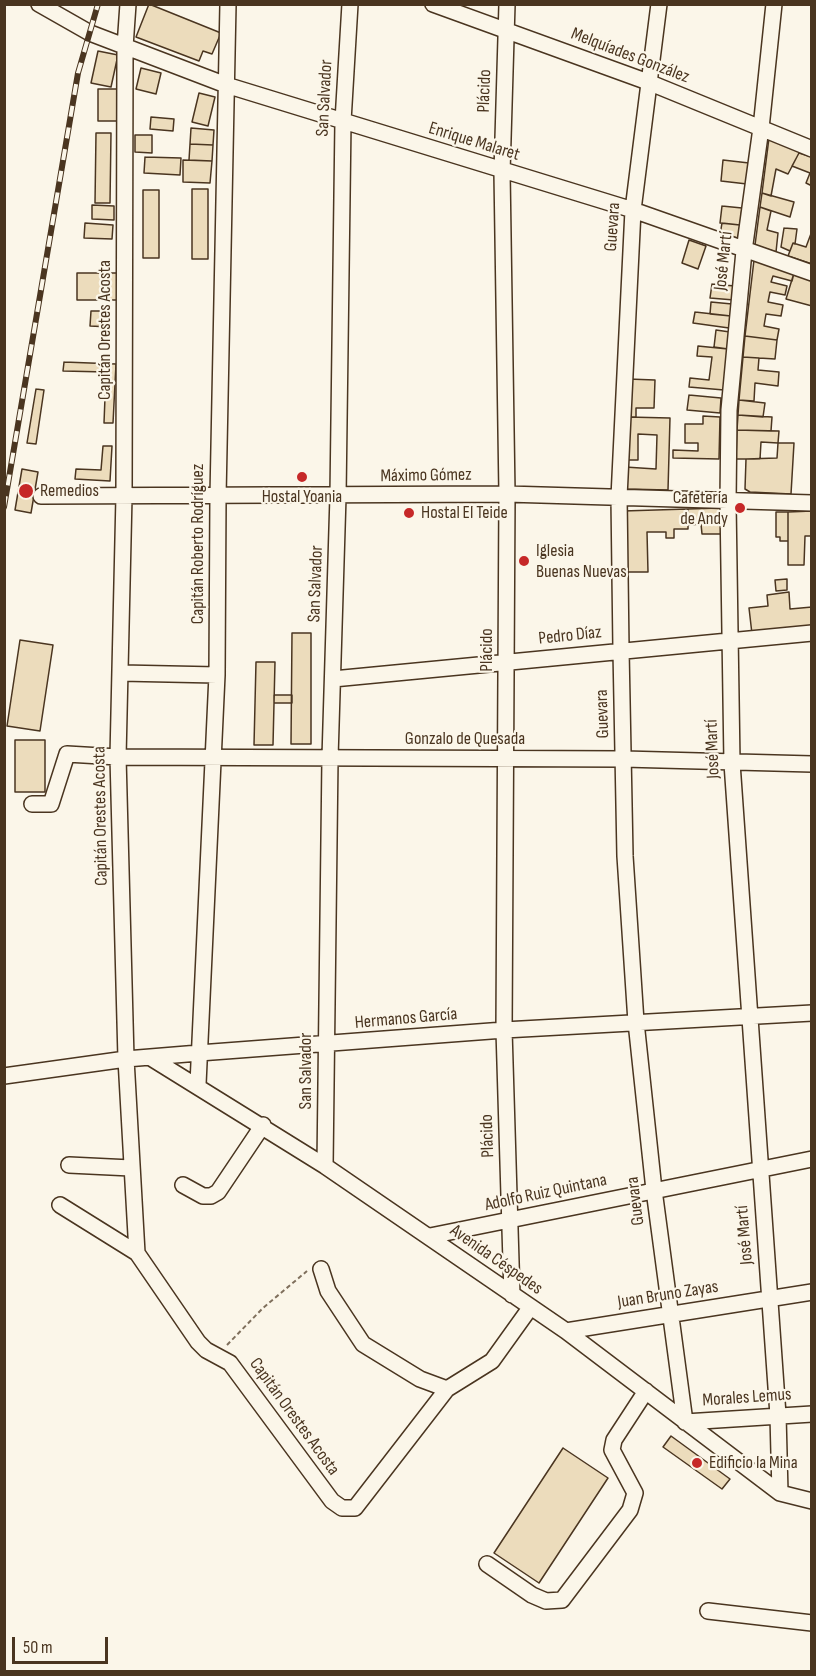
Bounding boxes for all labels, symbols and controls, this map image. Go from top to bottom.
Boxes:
street label: Melquíades González [568,23,692,89]
street label: San Salvador [312,59,338,137]
street label: Plácido [473,69,497,113]
street label: Enrique Malaret [426,118,522,166]
street label: Guevara [601,202,625,252]
street label: José Martí [710,230,738,292]
street label: Capitán Orestes Acosta [94,260,116,400]
street label: Capitán Roberto Rodríguez [187,464,209,624]
street label: Máximo Gómez [380,464,472,488]
marker: Hostal Yoania [295,470,309,484]
place label: Remedios [40,480,99,502]
marker: Remedios [17,482,35,500]
place label: Hostal Yoania [262,486,342,508]
place label: Cafetería de Andy [673,487,728,530]
marker: Cafetería de Andy [733,501,747,515]
place label: Hostal El Teide [421,502,508,524]
marker: Hostal El Teide [402,506,416,520]
place label: Iglesia Buenas Nuevas [536,540,627,582]
street label: San Salvador [304,545,328,623]
marker: Iglesia Buenas Nuevas [517,554,531,568]
street label: Pedro Díaz [537,622,603,650]
street label: Plácido [476,628,498,672]
street label: Guevara [591,689,615,739]
street label: José Martí [701,719,725,779]
street label: Gonzalo de Quesada [405,728,525,750]
street label: Capitán Orestes Acosta [89,746,113,886]
street label: Hermanos García [354,1004,458,1034]
street label: San Salvador [295,1033,317,1109]
street label: Plácido [476,1114,500,1158]
street label: Adolfo Ruiz Quintana [483,1170,609,1216]
street label: Guevara [622,1175,650,1227]
street label: José Martí [732,1204,758,1266]
street label: Avenida Céspedes [446,1220,546,1300]
street label: Juan Bruno Zayas [616,1276,720,1314]
street label: Capitán Orestes Acosta [244,1354,344,1480]
street label: Morales Lemus [702,1384,792,1412]
place label: Edificio la Mina [709,1452,798,1474]
marker: Edificio la Mina [690,1456,704,1470]
scale bar [15,1625,111,1663]
text: 50 m [23,1637,53,1658]

